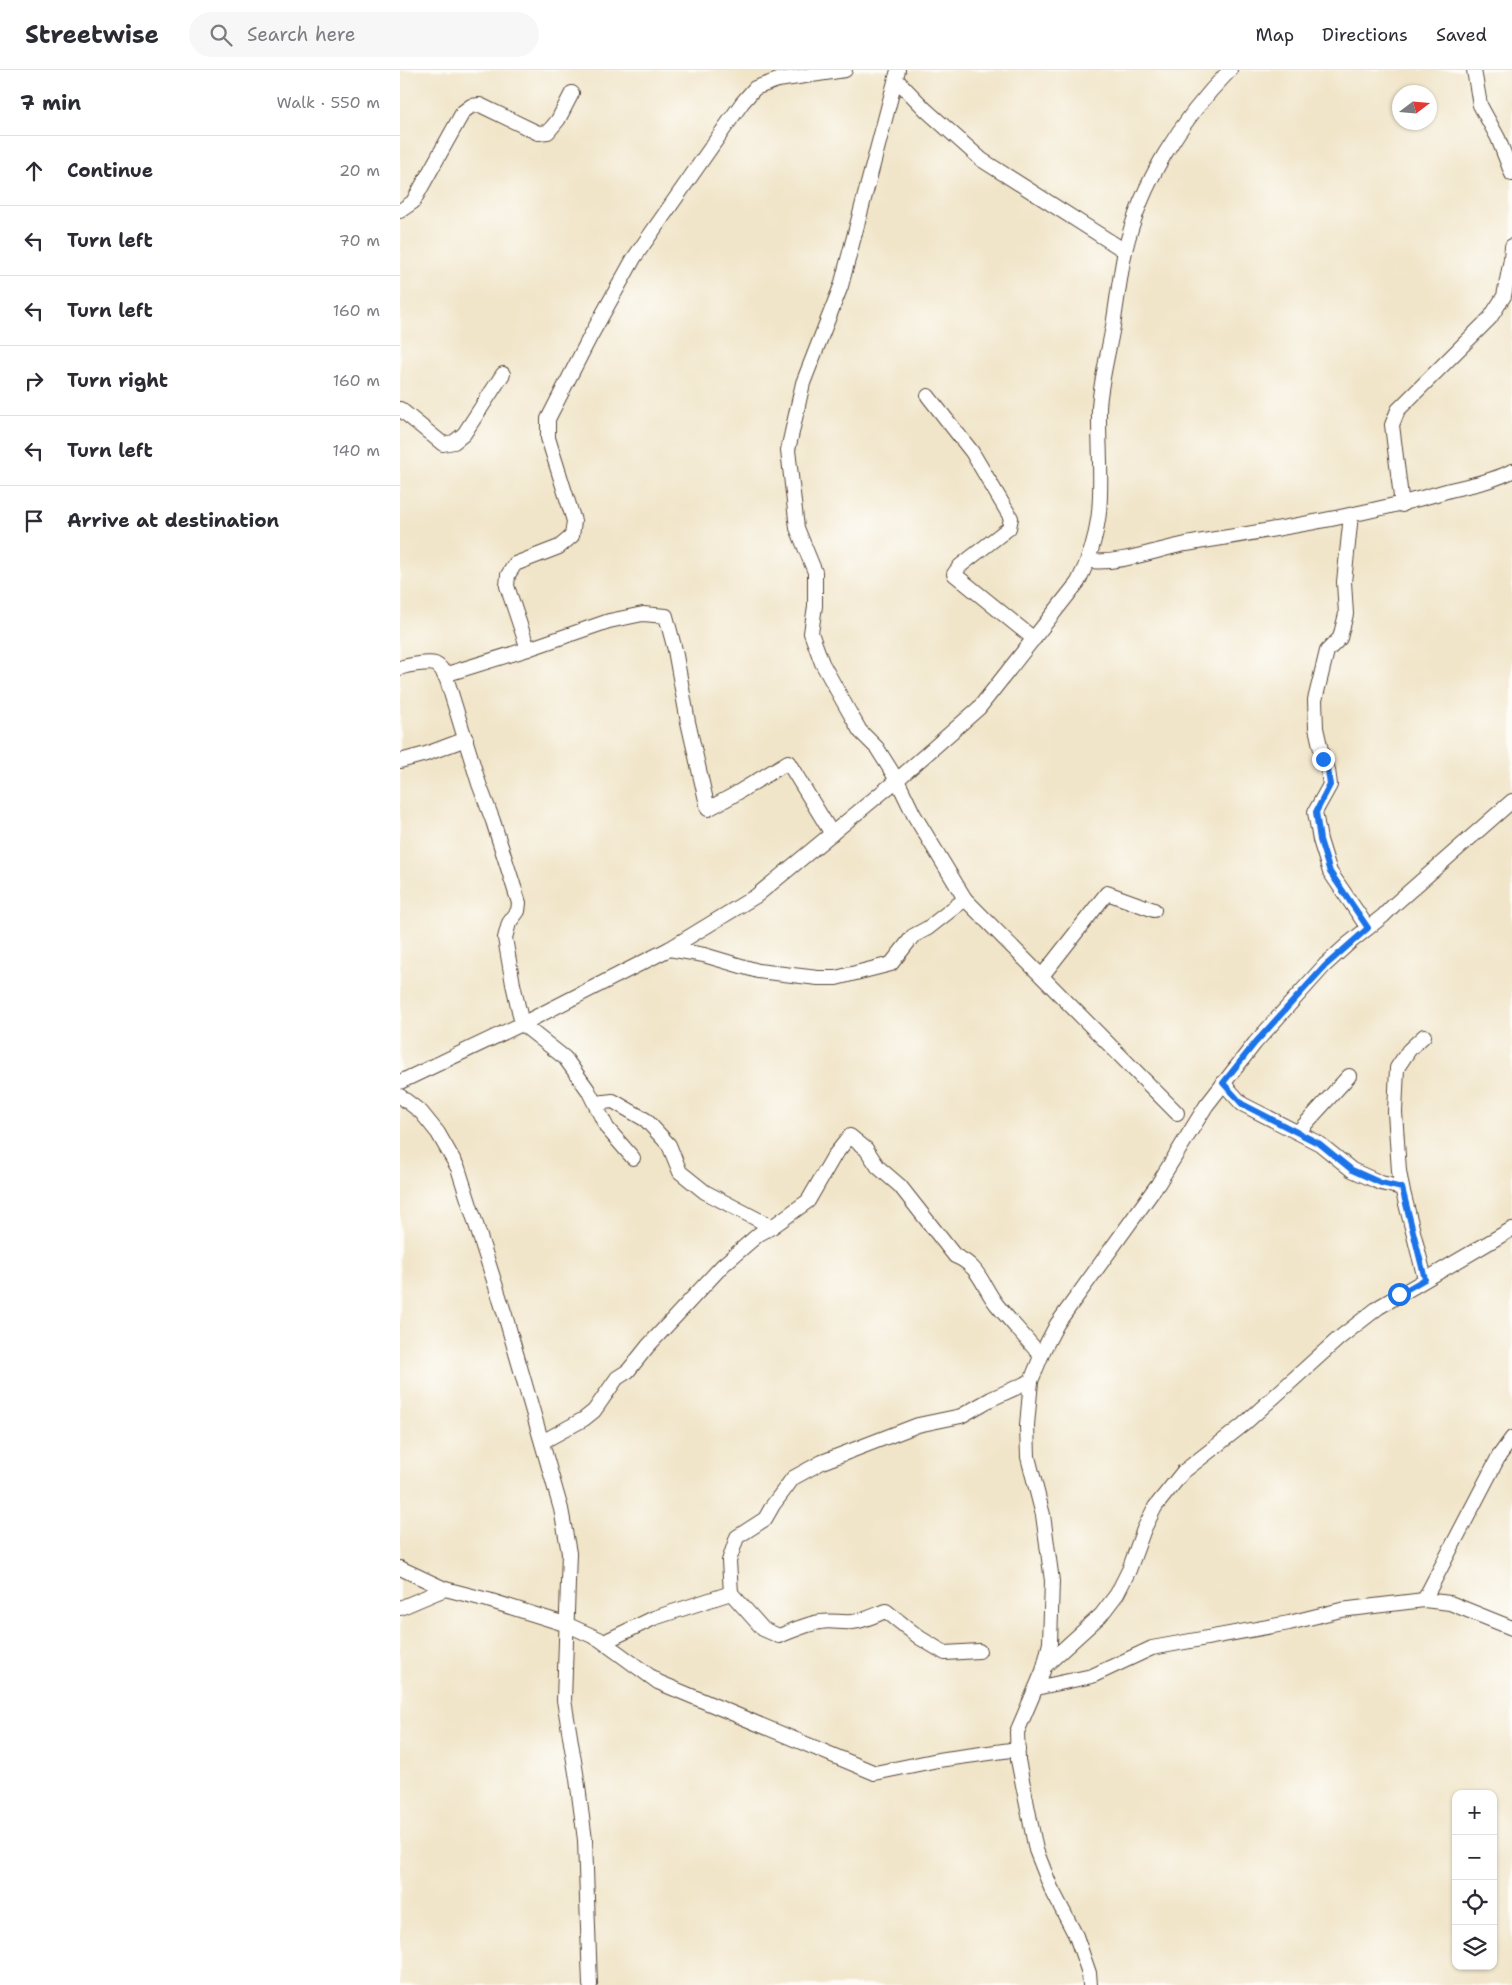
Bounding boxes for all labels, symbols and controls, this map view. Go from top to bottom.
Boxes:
search box [189,12,539,57]
text: Streetwise [25,19,159,51]
icon: search [207,21,235,49]
text: Search here [247,22,356,47]
text: Map [1256,23,1294,47]
text: Directions [1322,23,1408,47]
text: Saved [1436,23,1487,47]
north arrow [1392,85,1437,130]
text: 7 min [20,89,81,117]
text: Walk · 550 m [277,92,380,113]
icon: ahead [20,157,48,185]
text: Continue [67,158,153,183]
text: 20 m [339,160,380,181]
icon: left [20,227,48,255]
text: Turn left [67,228,153,253]
text: 70 m [339,230,380,251]
icon: left [20,297,48,325]
text: Turn left [67,298,153,323]
text: 160 m [333,300,380,321]
icon: right [20,367,48,395]
text: Turn right [67,368,168,393]
text: 160 m [333,370,380,391]
icon: left [20,437,48,465]
text: Turn left [67,438,153,463]
text: 140 m [333,440,380,461]
icon: arrive [20,507,48,535]
text: Arrive at destination [67,508,279,533]
route end [1312,748,1335,771]
route start [1388,1283,1411,1306]
map controls [1452,1790,1497,1970]
button: + [1452,1790,1497,1835]
button: − [1452,1835,1497,1880]
button: locate [1452,1880,1497,1925]
button: layers [1452,1925,1497,1970]

